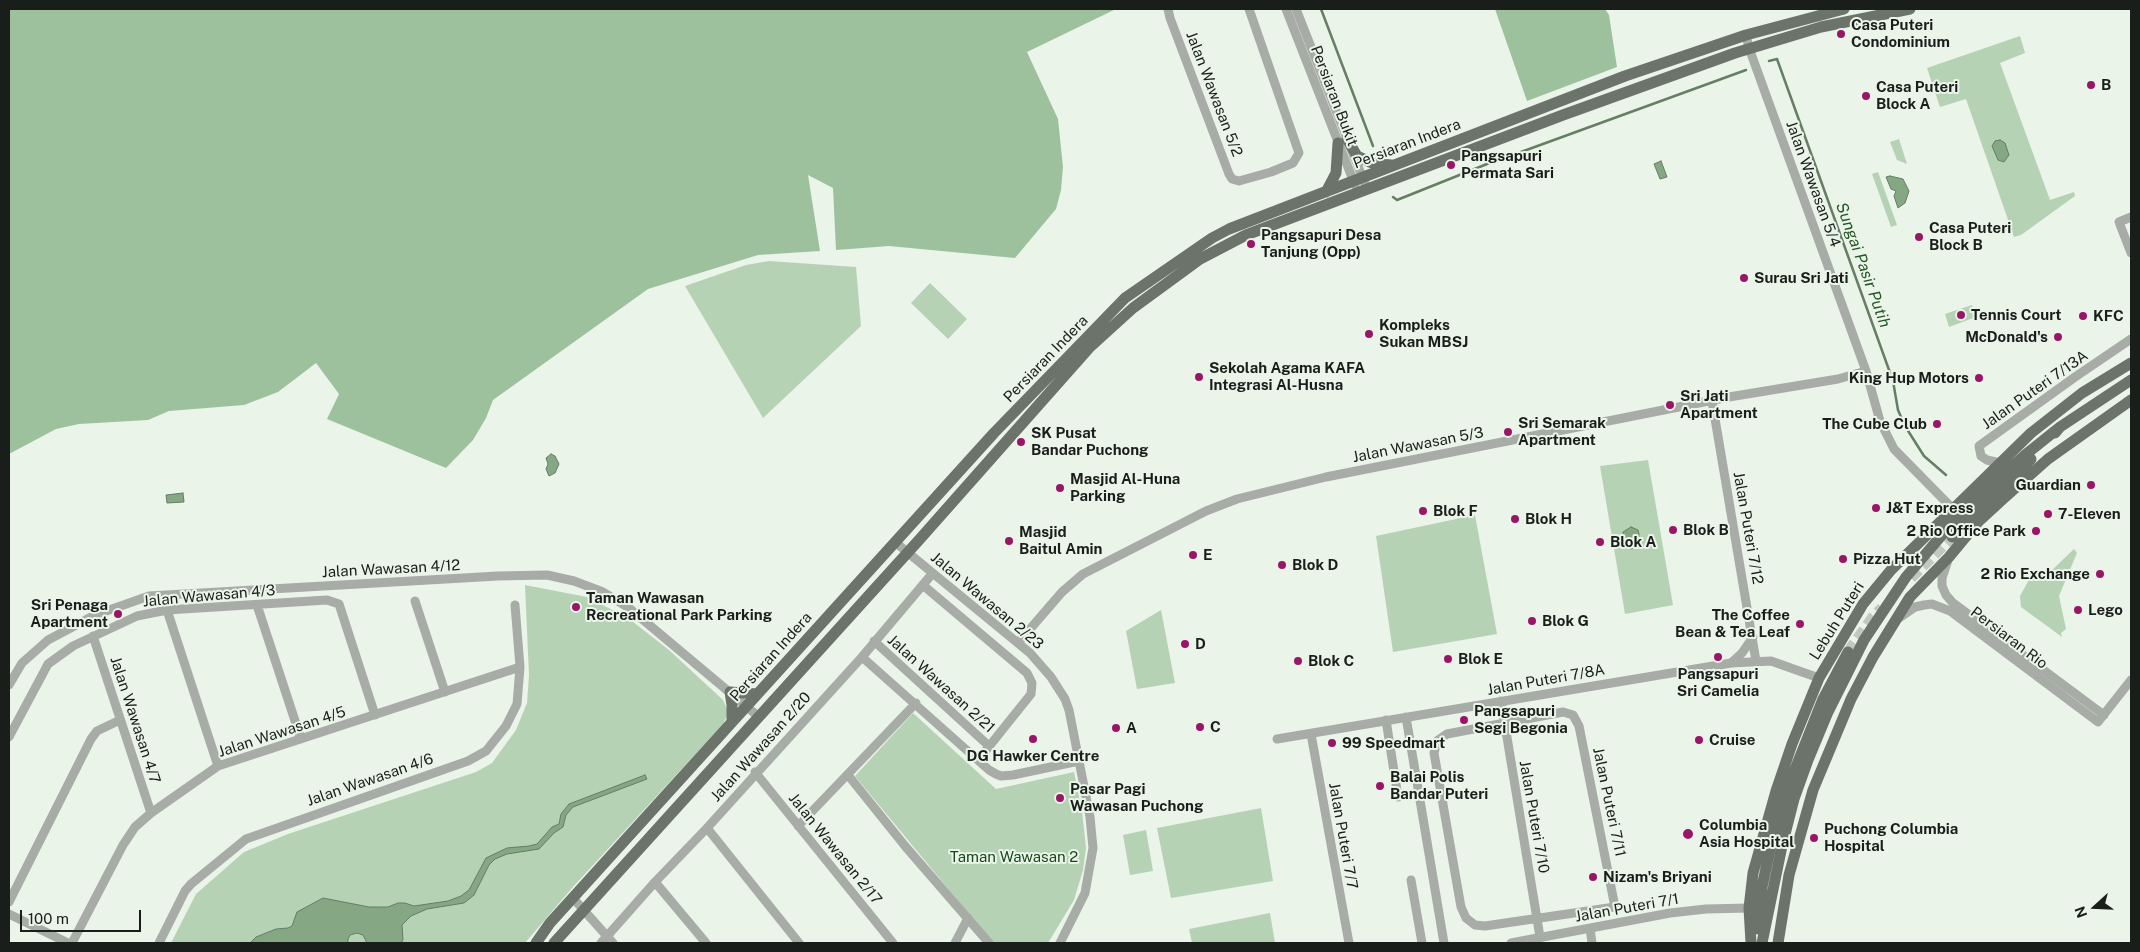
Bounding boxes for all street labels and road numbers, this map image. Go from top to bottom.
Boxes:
street label: Jalan Wawasan 5/2 [1182,29,1246,159]
street label: Persiaran Bukit [1307,43,1361,149]
street label: Persiaran Indera [1351,115,1463,173]
street label: Jalan Wawasan 5/4 [1782,118,1844,250]
street label: Persiaran Indera [1000,312,1092,406]
street label: Jalan Puteri 7/13A [1979,347,2091,433]
street label: Jalan Wawasan 5/3 [1351,423,1485,467]
street label: Jalan Puteri 7/12 [1729,470,1767,586]
street label: Jalan Wawasan 2/23 [927,549,1047,653]
street label: Jalan Wawasan 4/12 [321,556,461,582]
street label: Lebuh Puteri [1806,579,1868,663]
street label: Jalan Wawasan 4/3 [142,581,276,611]
street label: Persiaran Rio [1967,603,2051,673]
street label: Persiaran Indera [726,609,816,705]
street label: Jalan Wawasan 2/21 [884,631,998,737]
street label: Jalan Wawasan 4/7 [106,654,164,786]
street label: Jalan Puteri 7/8A [1486,661,1606,699]
street label: Jalan Wawasan 2/20 [707,689,815,805]
street label: Jalan Wawasan 4/5 [216,703,348,761]
street label: Jalan Puteri 7/11 [1589,746,1629,858]
street label: Jalan Wawasan 4/6 [304,750,436,810]
street label: Jalan Puteri 7/10 [1515,759,1553,875]
street label: Jalan Puteri 7/7 [1325,781,1361,891]
street label: Jalan Wawasan 2/17 [785,790,885,908]
street label: Jalan Puteri 7/1 [1574,890,1680,926]

